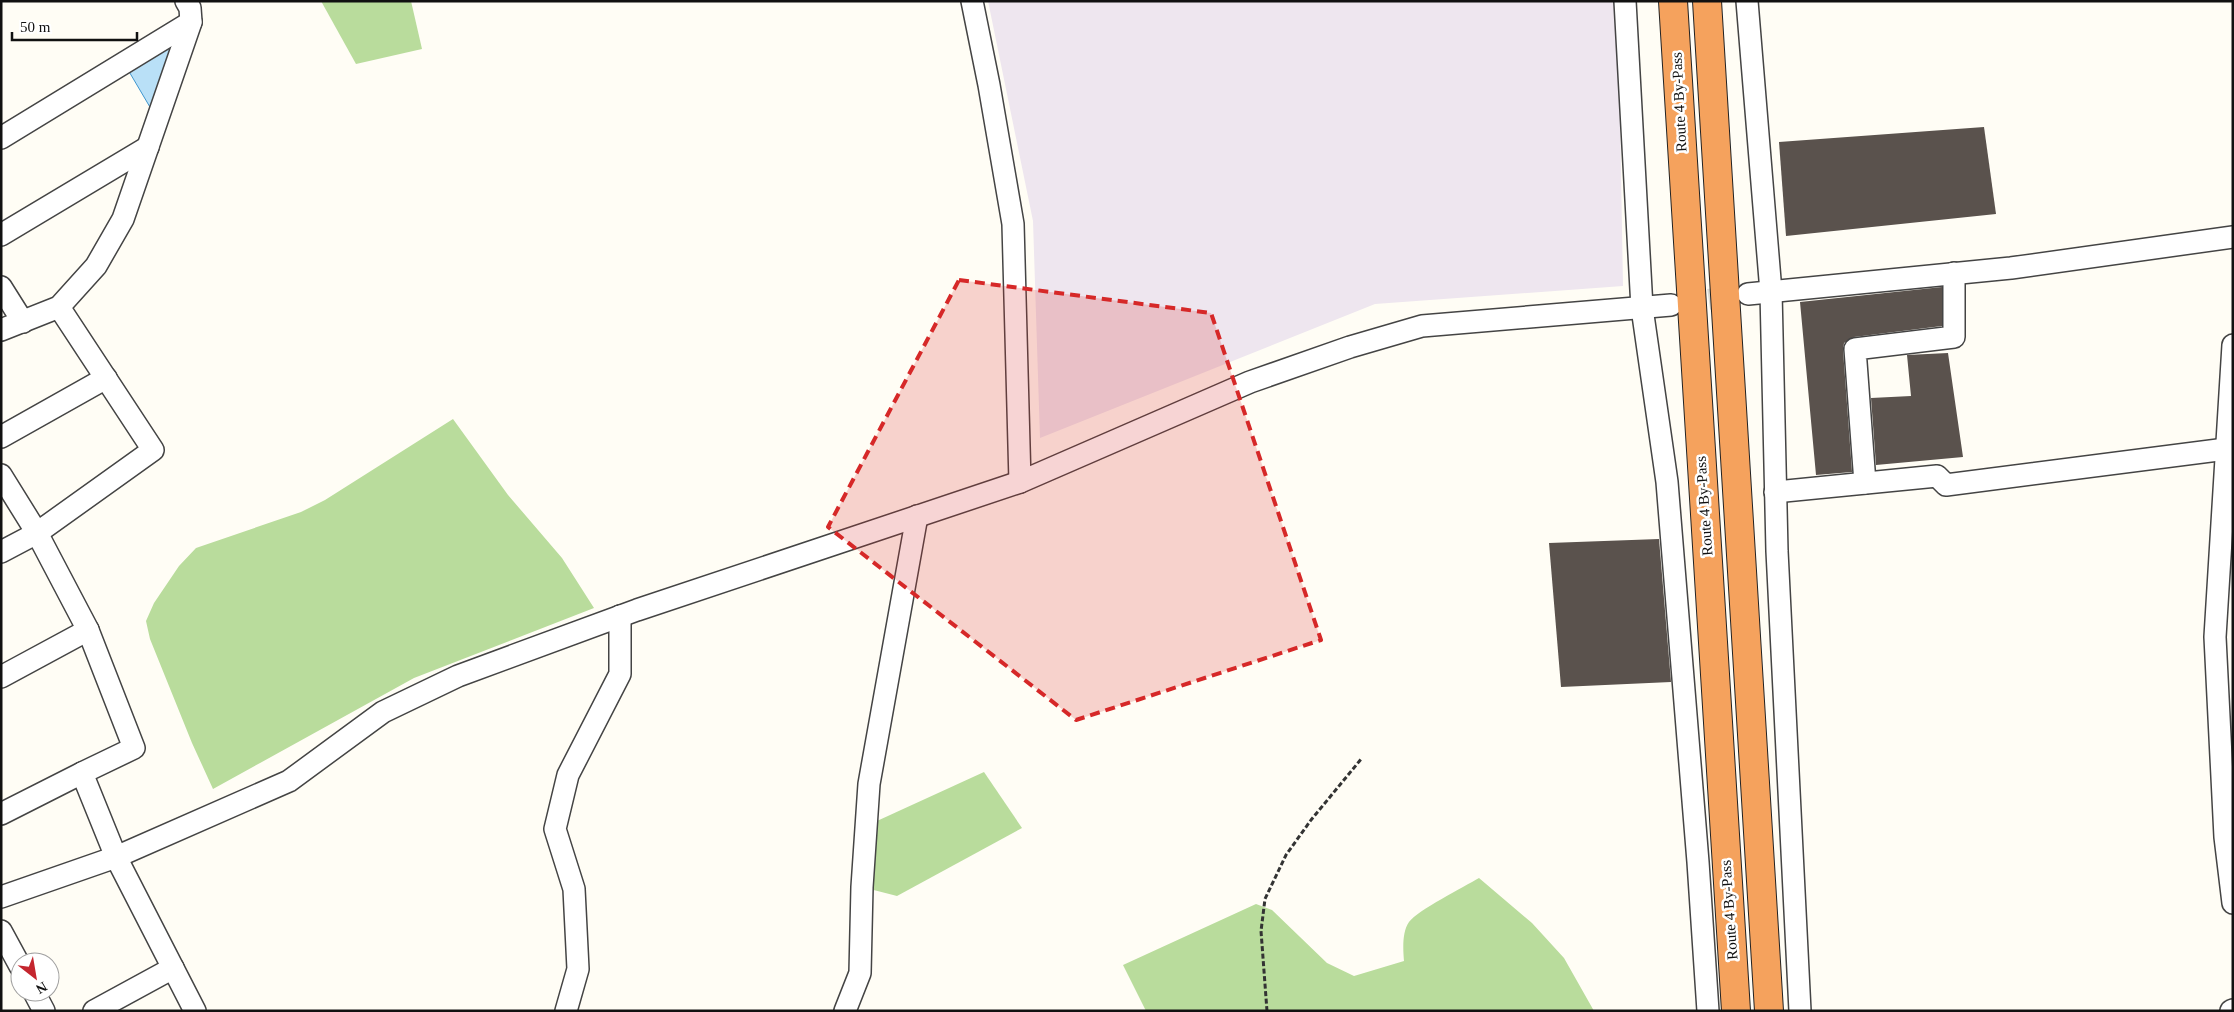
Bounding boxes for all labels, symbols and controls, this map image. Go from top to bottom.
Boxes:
scale bar [12,10,138,42]
text: 50 m [20,19,51,35]
street label: Route 4 By-Pass [1668,51,1690,152]
street label: Route 4 By-Pass [1693,455,1715,556]
street label: Route 4 By-Pass [1718,859,1740,960]
north arrow [10,952,60,1002]
text: N [33,979,50,997]

